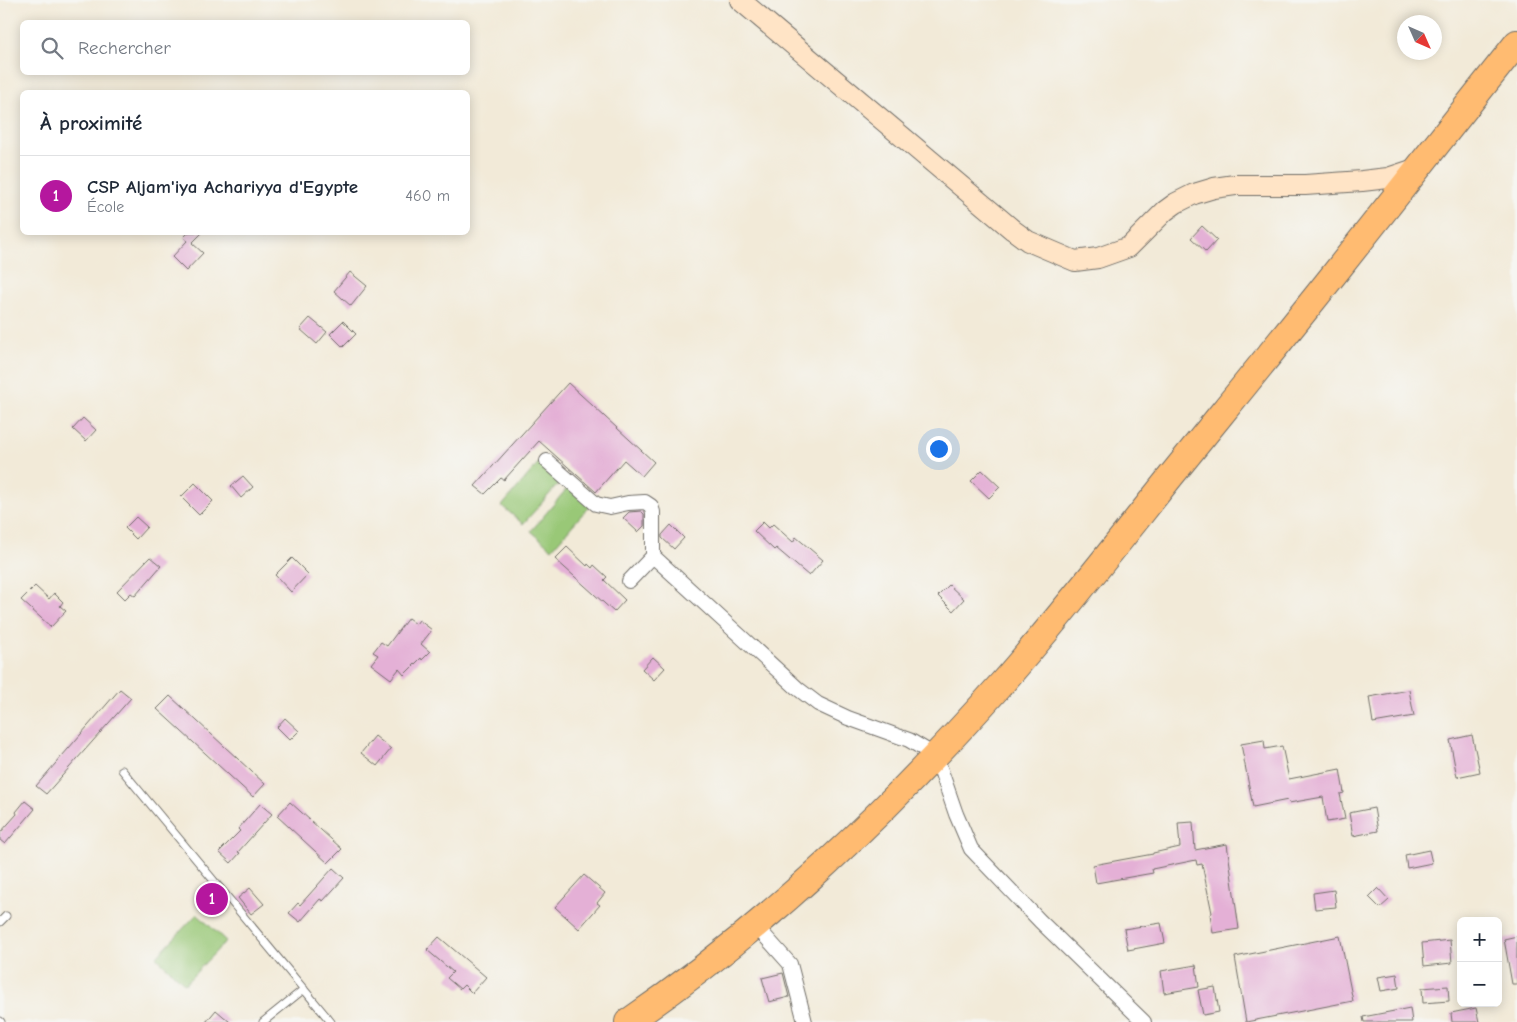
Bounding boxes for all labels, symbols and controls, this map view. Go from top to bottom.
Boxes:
north arrow [1397,15,1442,60]
search box [20,20,470,75]
icon: search [38,34,66,62]
text: Rechercher [78,37,171,59]
text: À proximité [40,111,142,135]
text: CSP Aljam'iya Achariyya d'Egypte [87,176,358,198]
text: 1 [53,187,59,205]
text: 460 m [405,187,450,205]
text: École [87,198,124,216]
your location [926,436,952,462]
pin: 1 [196,880,228,918]
map controls [1457,917,1502,1007]
button: + [1457,917,1502,962]
button: − [1457,962,1502,1007]

